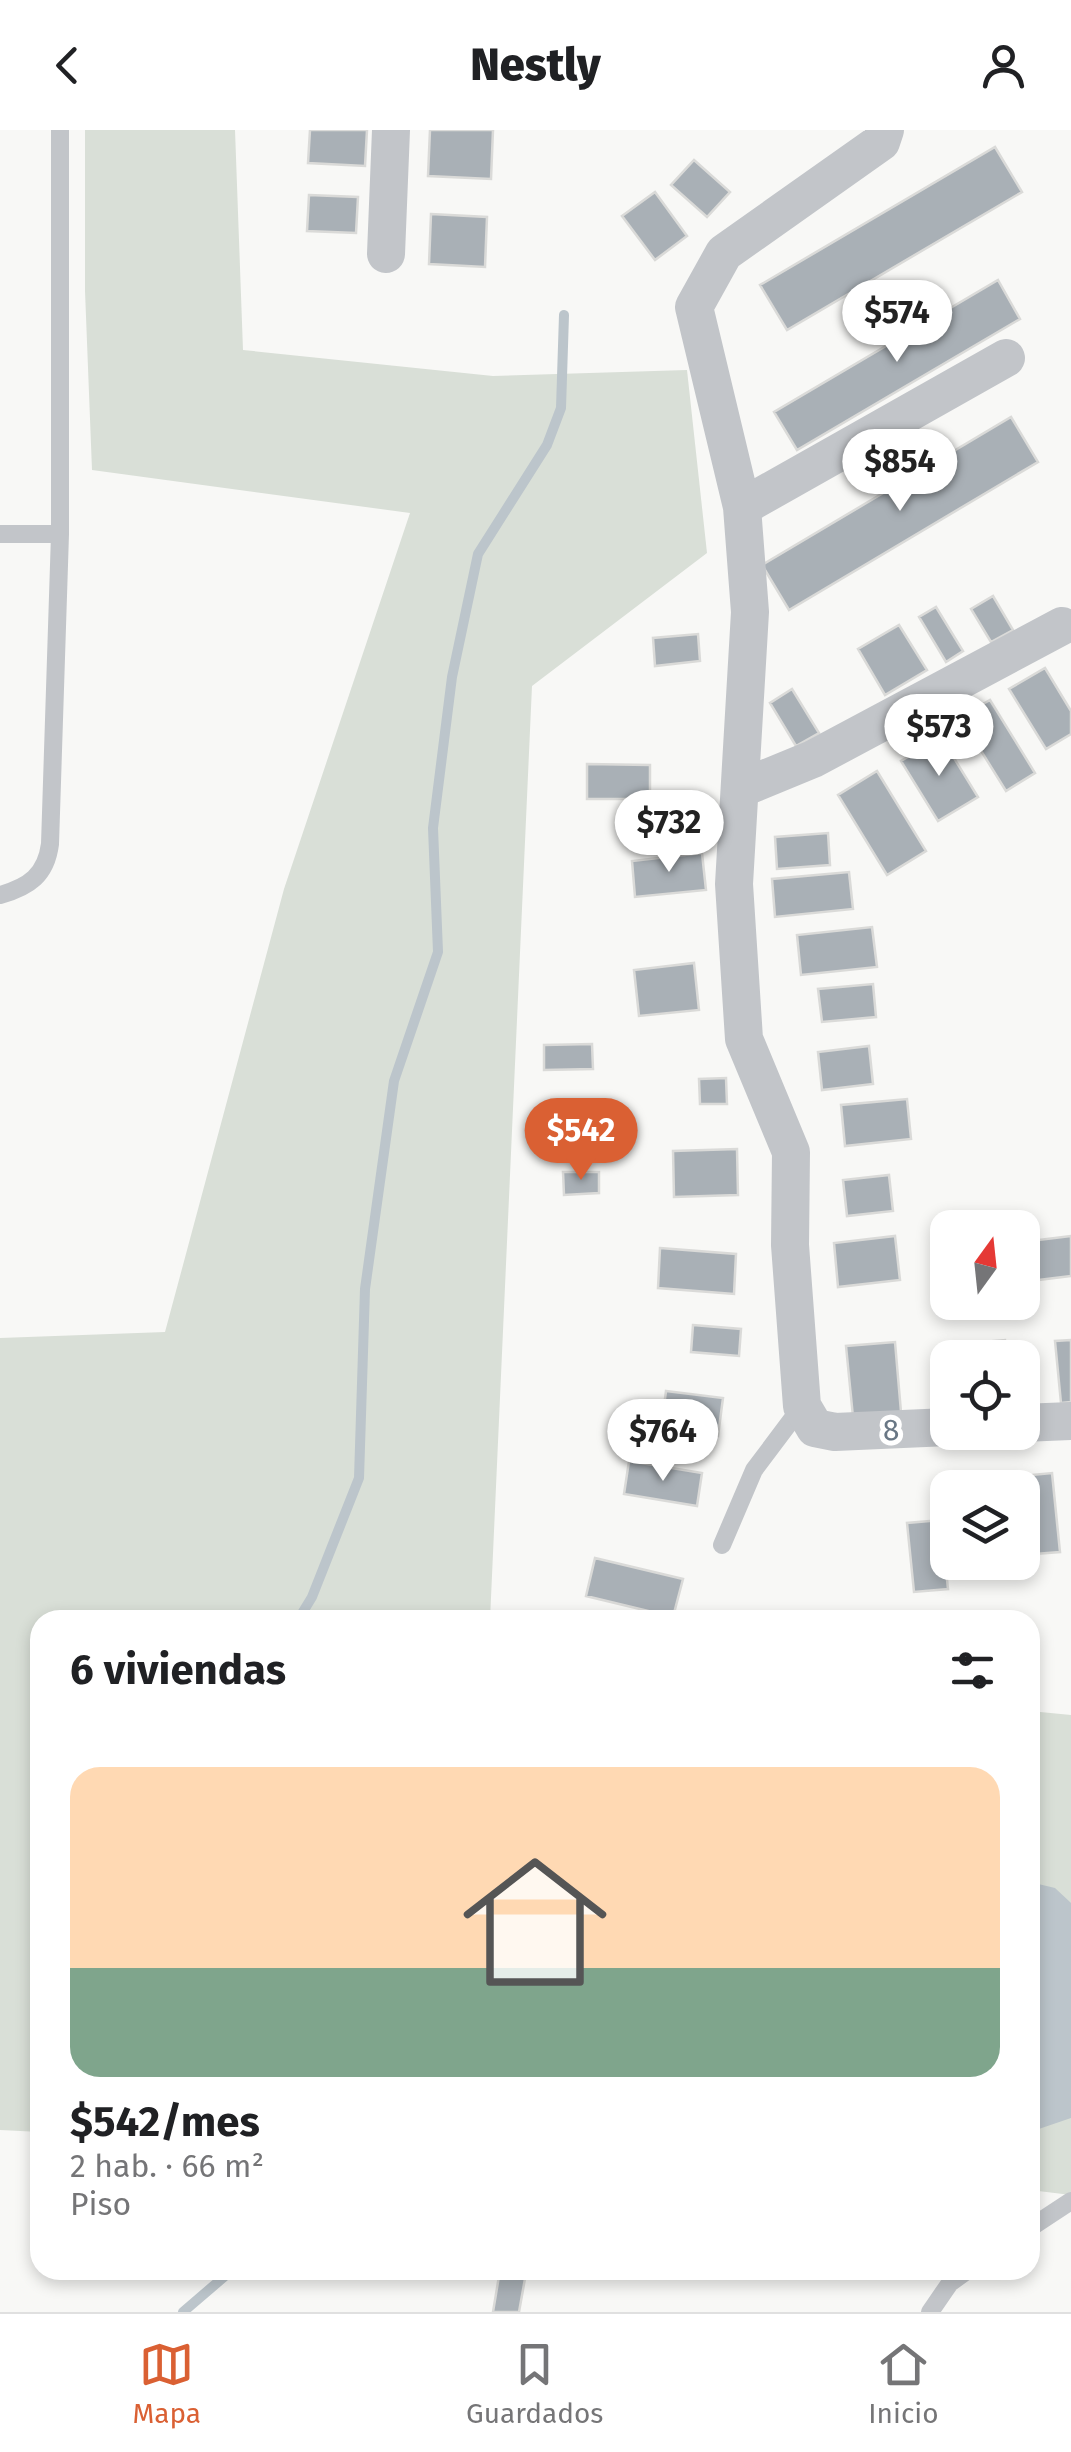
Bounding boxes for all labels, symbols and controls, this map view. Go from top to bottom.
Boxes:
icon: back [40,38,95,93]
text: Nestly [470,38,601,92]
icon: person [976,38,1031,93]
pin: $574 [838,280,956,365]
text: $574 [864,293,930,331]
pin: $854 [841,429,959,514]
text: $854 [864,442,936,480]
pin: $573 [880,694,998,779]
text: $573 [906,707,972,745]
pin: $732 [610,790,728,875]
text: $732 [637,803,701,841]
pin: $542 [522,1098,640,1183]
text: $542 [547,1111,615,1149]
north arrow [930,1210,1040,1320]
map controls [930,1210,1040,1580]
button: locate [930,1340,1040,1450]
pin: $764 [604,1399,722,1484]
text: $764 [629,1412,697,1450]
street label: 8 [882,1412,900,1448]
button: layers [930,1470,1040,1580]
icon: filters [945,1643,1000,1698]
text: 6 viviendas [70,1645,286,1695]
icon: home [445,1832,625,2012]
text: $542/mes [70,2097,260,2147]
text: 2 hab. · 66 m² [70,2147,264,2185]
text: Piso [70,2185,131,2223]
tab: Mapa [132,2337,201,2430]
tab: Guardados [466,2337,603,2430]
tab: Inicio [868,2337,939,2430]

